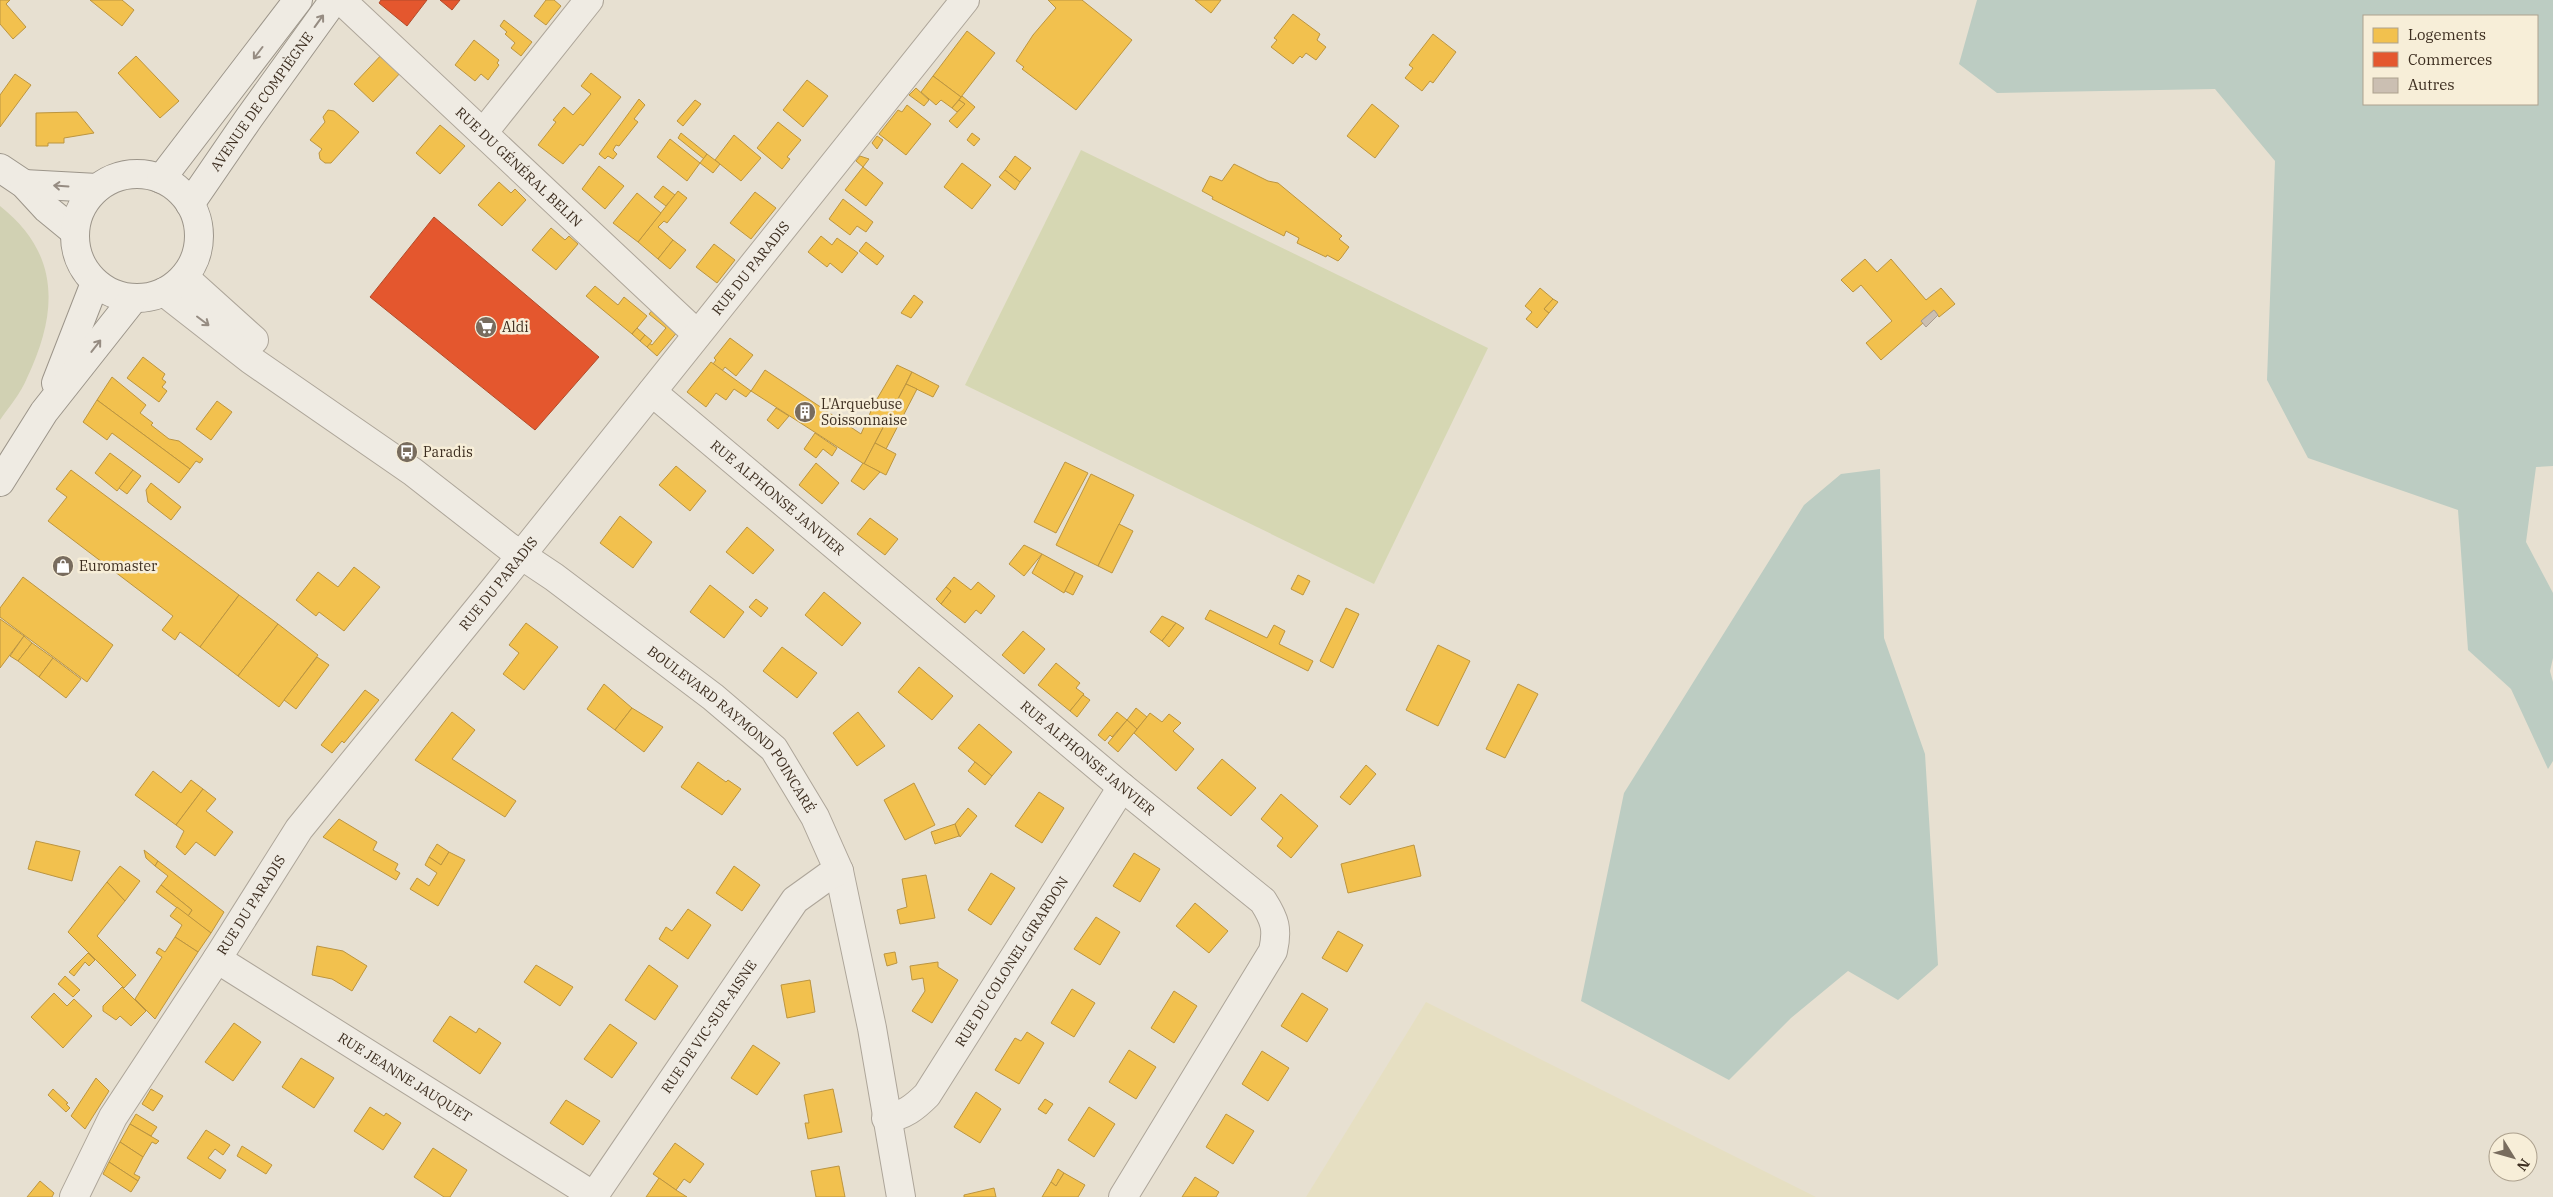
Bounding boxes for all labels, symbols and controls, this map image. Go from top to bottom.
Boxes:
one-way arrow [314,14,324,28]
legend [2363,15,2538,105]
text: Logements [2408,25,2486,44]
street label: AVENUE DE COMPIÈGNE [206,28,317,175]
one-way arrow [252,46,263,59]
text: Commerces [2408,50,2492,69]
text: Autres [2408,75,2455,94]
street label: RUE DU GÉNÉRAL BELIN [452,103,586,231]
one-way arrow [53,181,69,191]
street label: RUE DU PARADIS [708,218,794,319]
supermarket icon: Aldi [474,315,498,339]
one-way arrow [196,316,209,327]
place label: Aldi [502,318,529,336]
one-way arrow [90,340,101,353]
place label: L'Arquebuse Soissonnaise [821,395,907,429]
building icon: L'Arquebuse Soissonnaise [793,400,817,424]
street label: RUE ALPHONSE JANVIER [707,436,849,559]
bus stop icon: Paradis [395,440,419,464]
place label: Paradis [423,443,473,461]
street label: RUE DU PARADIS [455,533,541,634]
shop icon: Euromaster [51,554,75,578]
place label: Euromaster [79,557,158,575]
street label: BOULEVARD RAYMOND POINCARÉ [644,642,820,816]
street label: RUE ALPHONSE JANVIER [1017,696,1159,820]
street label: RUE DU PARADIS [213,852,289,958]
street label: RUE DU COLONEL GIRARDON [951,873,1072,1050]
street label: RUE DE VIC-SUR-AISNE [657,956,761,1097]
street label: RUE JEANNE JAUQUET [335,1028,475,1126]
north arrow [2488,1132,2538,1182]
text: N [2513,1155,2534,1175]

